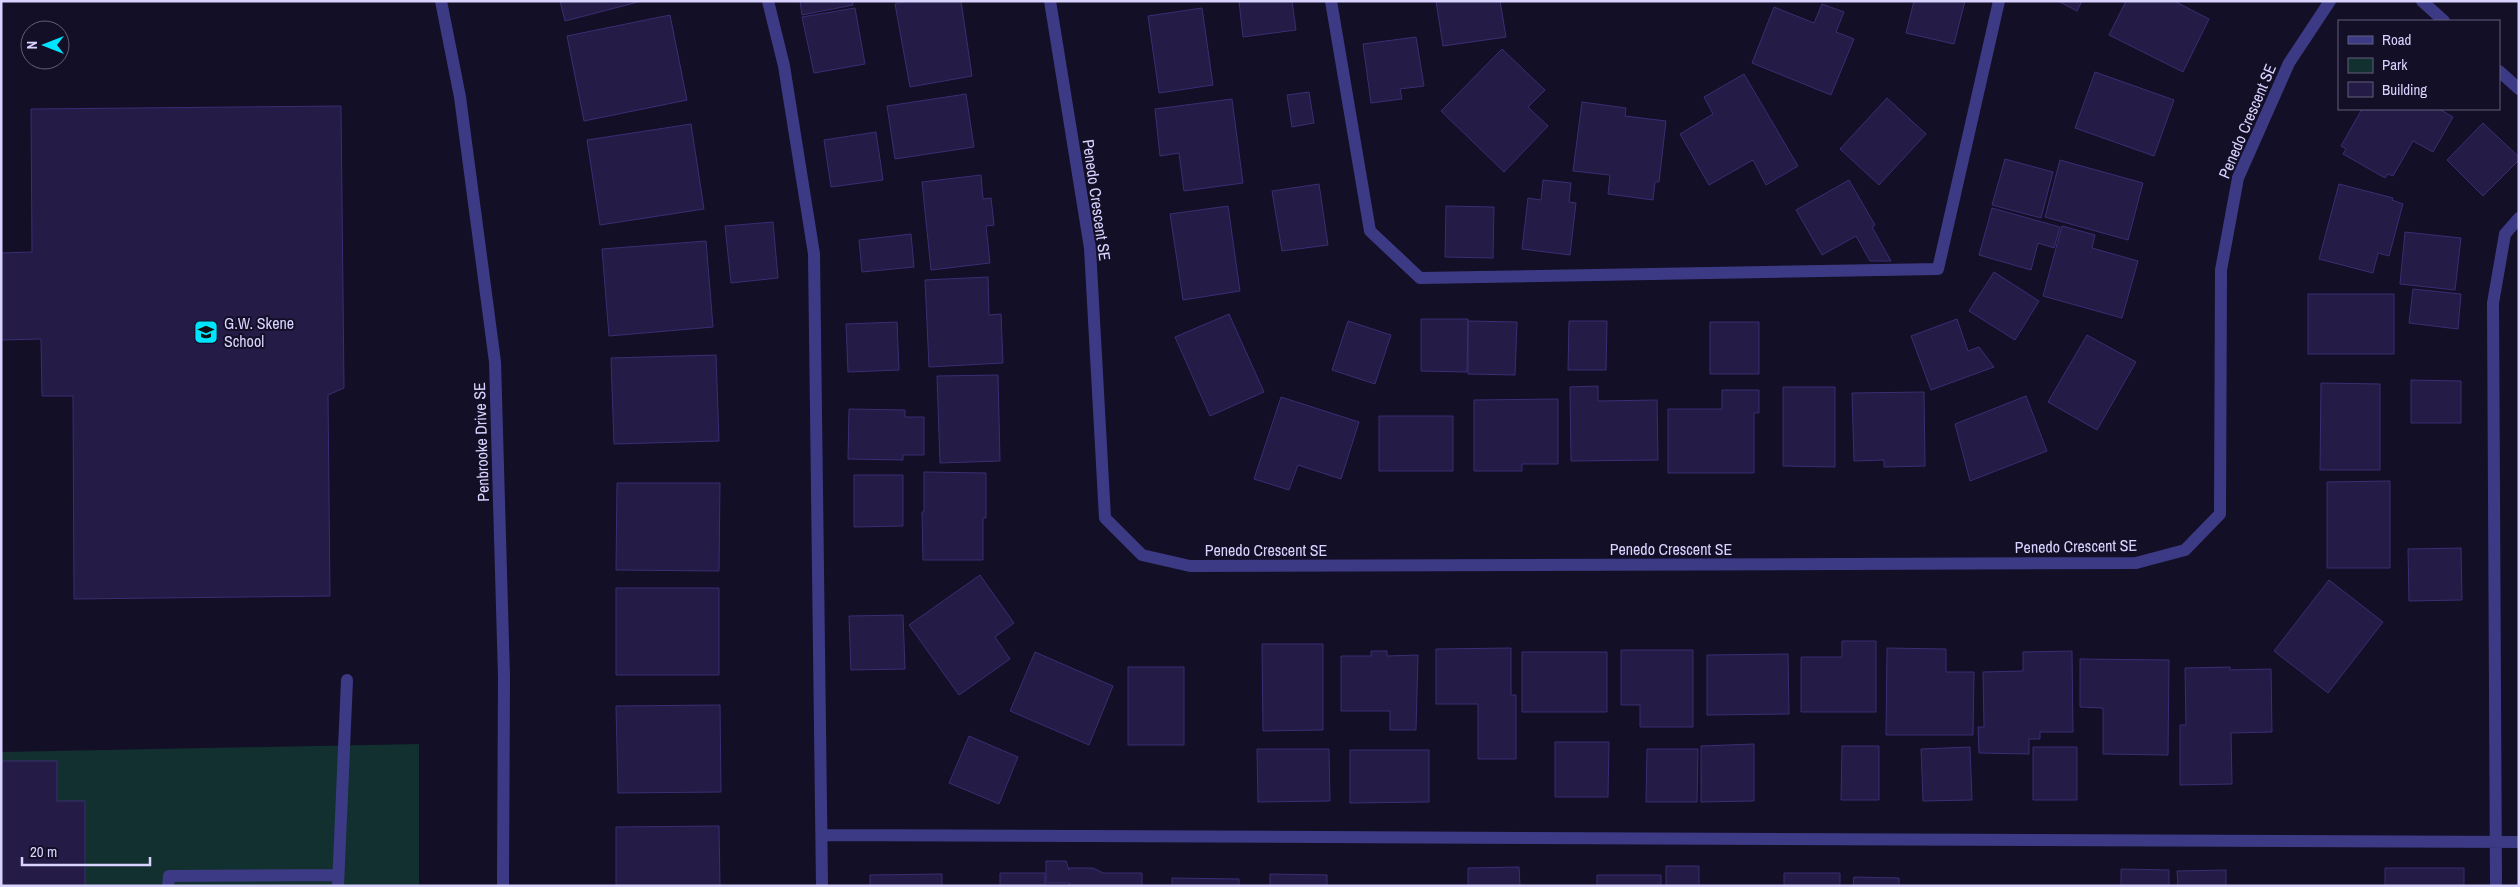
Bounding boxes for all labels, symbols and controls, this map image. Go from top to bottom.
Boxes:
north arrow [20,20,70,70]
legend [2338,20,2500,110]
text: Road [2382,29,2411,50]
text: N [23,41,41,49]
text: Park [2382,54,2408,75]
street label: Penedo Crescent SE [2213,60,2281,182]
text: Building [2382,79,2427,100]
street label: Penedo Crescent SE [1078,138,1116,262]
place label: G.W. Skene School [224,312,294,352]
school or university icon: G.W. Skene School [193,319,219,345]
street label: Penbrooke Drive SE [468,382,494,502]
street label: Penedo Crescent SE [2015,534,2137,558]
street label: Penedo Crescent SE [1610,538,1732,560]
street label: Penedo Crescent SE [1205,539,1327,561]
scale bar [22,834,150,866]
text: 20 m [30,841,57,862]

